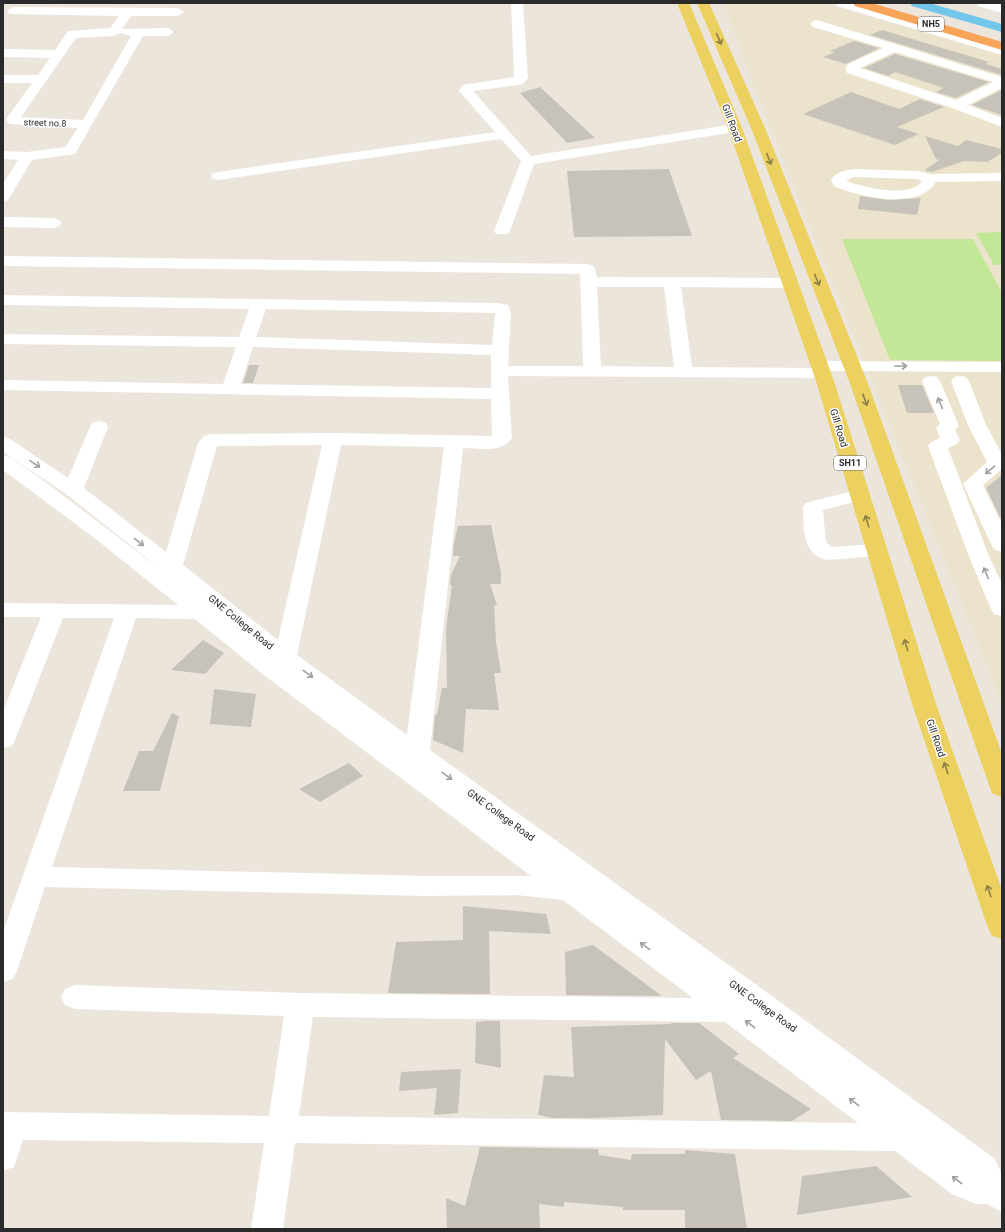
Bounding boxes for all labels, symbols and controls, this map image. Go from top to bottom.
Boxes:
road number: NH5 [918,17,944,31]
one-way arrow [716,32,723,44]
street label: Gill Road [720,103,744,143]
street label: street no.8 [23,117,67,129]
one-way arrow [766,152,774,164]
one-way arrow [814,273,821,285]
one-way arrow [894,362,907,370]
one-way arrow [861,394,869,406]
one-way arrow [936,398,944,410]
street label: Gill Road [828,407,850,449]
road number: SH11 [834,456,866,470]
one-way arrow [29,461,41,469]
one-way arrow [984,465,995,474]
one-way arrow [863,515,871,527]
one-way arrow [134,538,145,547]
one-way arrow [982,567,990,579]
street label: GNE College Road [206,592,276,652]
one-way arrow [902,639,909,652]
one-way arrow [302,670,313,678]
street label: Gill Road [924,718,948,758]
one-way arrow [942,763,950,775]
one-way arrow [441,772,452,780]
street label: GNE College Road [465,787,537,843]
one-way arrow [985,885,992,898]
one-way arrow [640,942,651,950]
street label: GNE College Road [727,978,799,1034]
one-way arrow [744,1019,755,1028]
one-way arrow [848,1098,859,1106]
one-way arrow [952,1176,963,1184]

